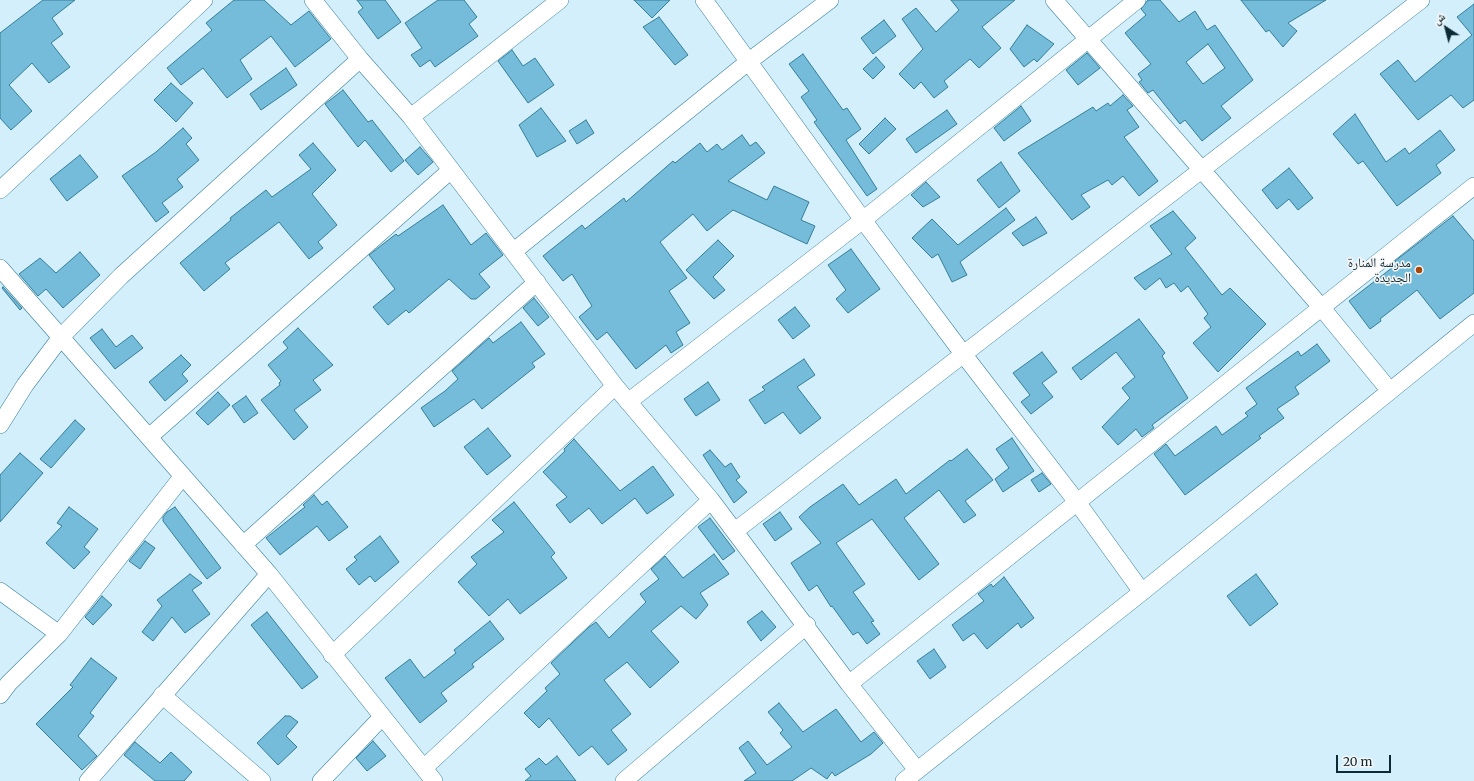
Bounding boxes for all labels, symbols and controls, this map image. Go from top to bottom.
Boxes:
north arrow [1426,8,1466,48]
text: ش [1430,9,1448,27]
place label: مدرسة المنارة الجديدة [1348,255,1411,286]
marker: مدرسة المنارة الجديدة [1414,265,1424,275]
scale bar [1338,747,1393,773]
text: 20 m [1343,754,1372,769]

